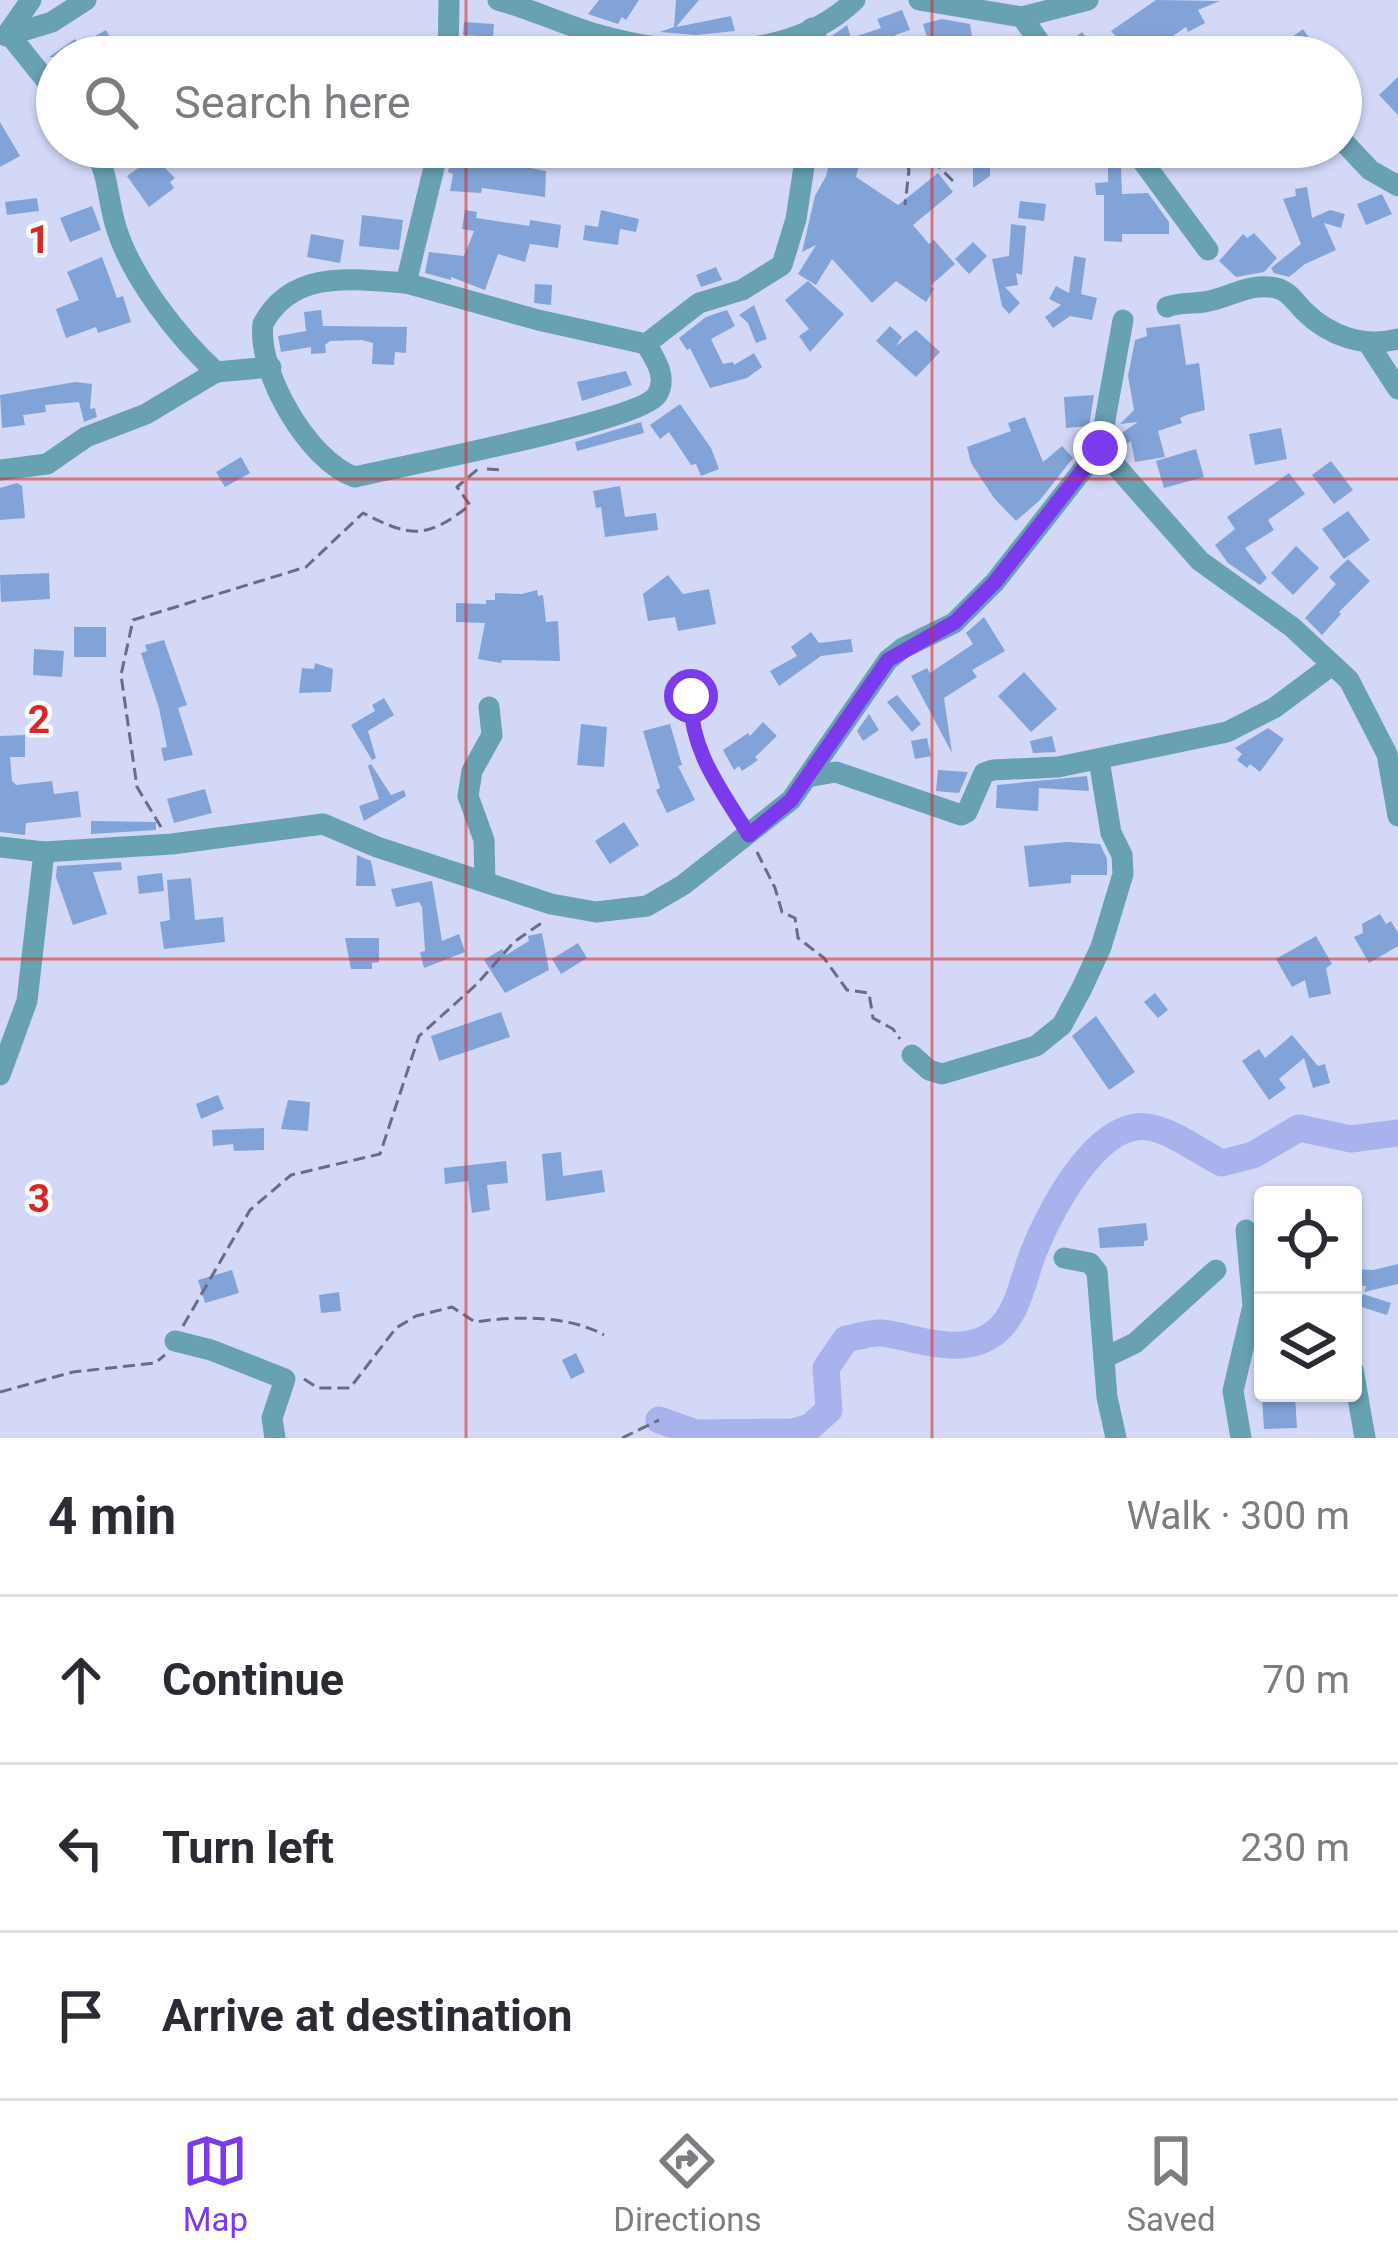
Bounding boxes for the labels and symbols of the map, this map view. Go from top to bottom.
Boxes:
text: 1 [28,217,50,263]
route end [1073,421,1127,475]
route start [664,669,718,723]
text: 2 [28,697,50,743]
text: 3 [28,1176,50,1222]

